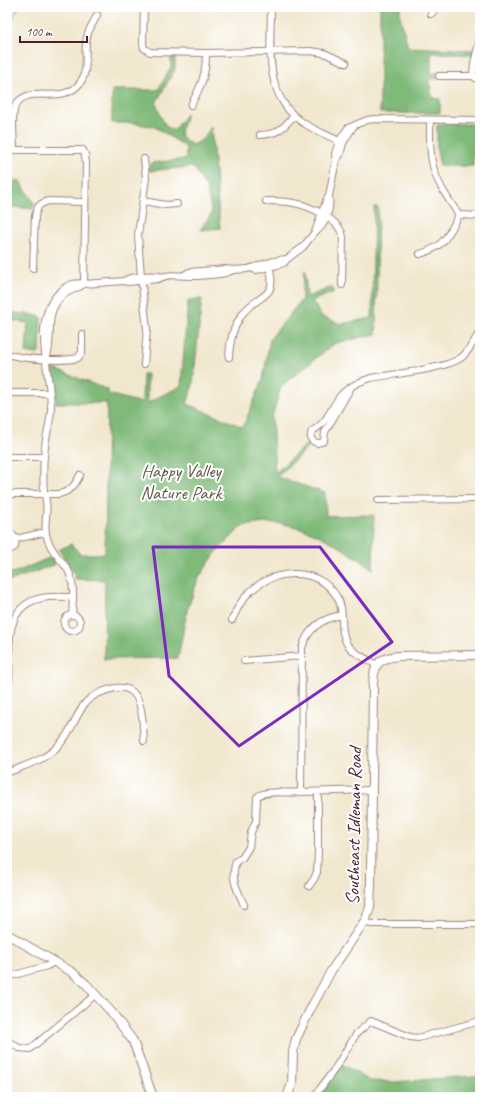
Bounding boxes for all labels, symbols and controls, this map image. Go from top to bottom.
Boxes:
scale bar [20,18,87,44]
text: 100 m [26,24,53,40]
park label: Happy Valley Nature Park [141,459,223,505]
street label: Southeast Idleman Road [341,744,367,905]

